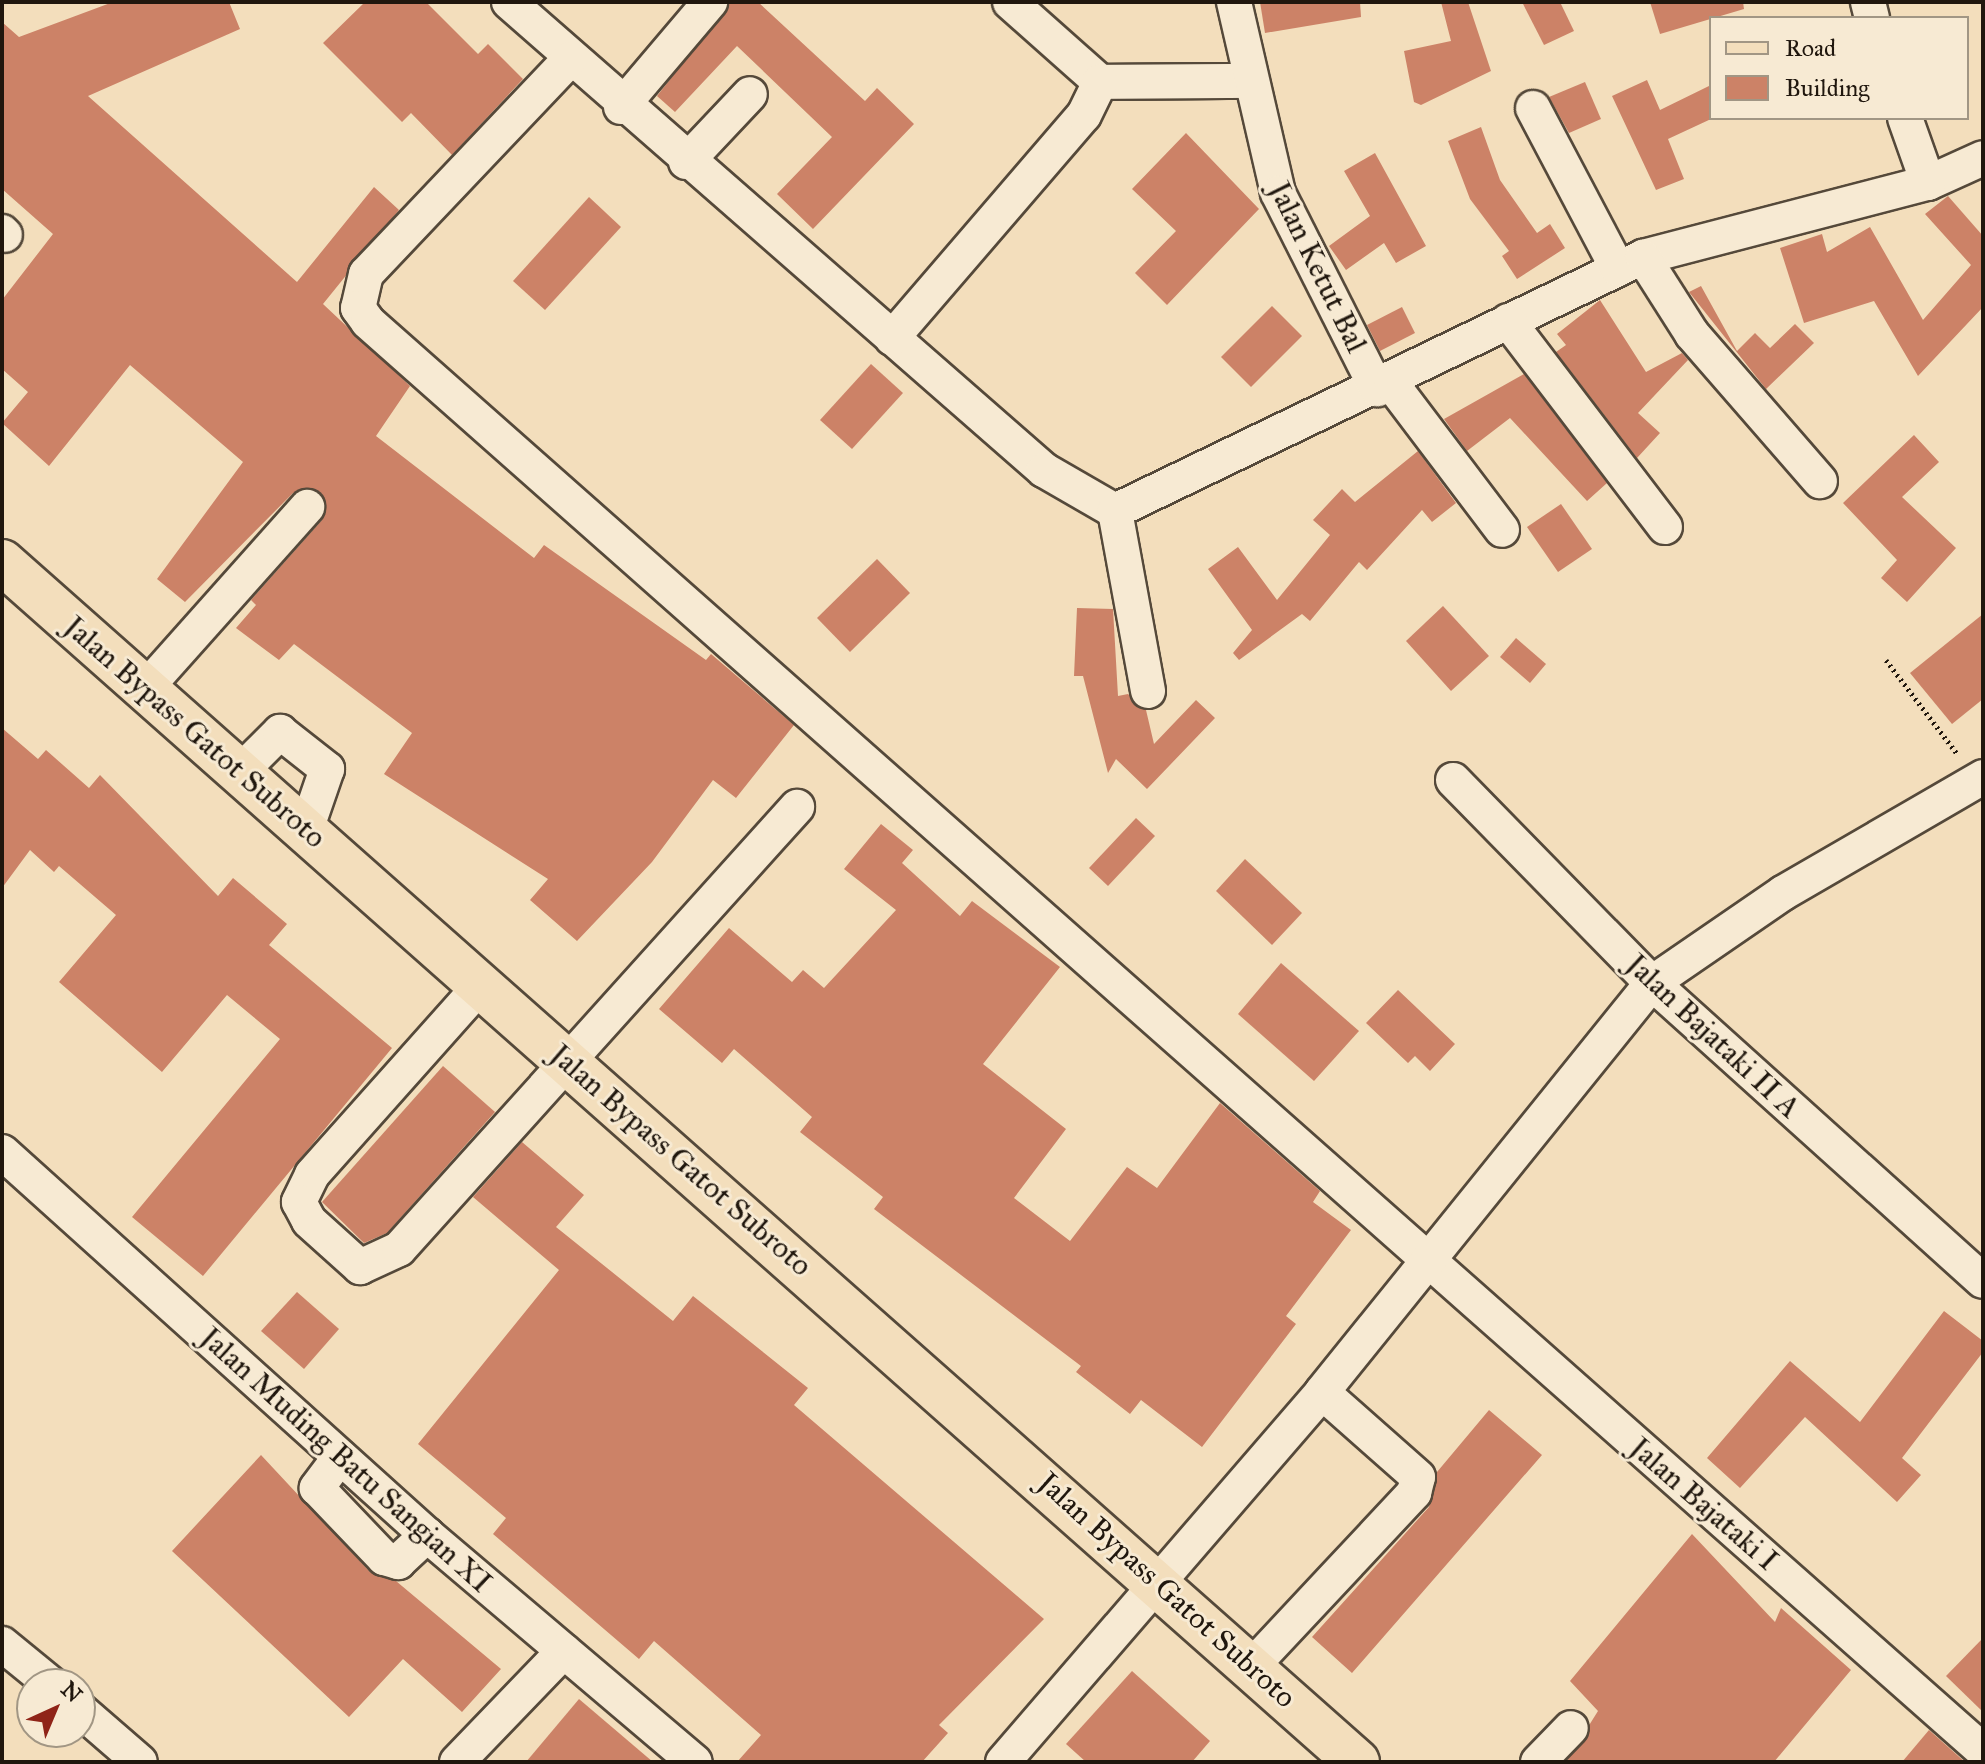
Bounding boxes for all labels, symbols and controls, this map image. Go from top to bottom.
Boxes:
legend [1709,16,1969,120]
text: Road [1785,33,1836,63]
text: Building [1785,73,1870,103]
street label: Jalan Ketut Bal [1261,176,1375,358]
street label: Jalan Bypass Gatot Subroto [57,608,333,856]
street label: Jalan Bajataki II A [1619,946,1807,1126]
street label: Jalan Bypass Gatot Subroto [543,1036,819,1284]
street label: Jalan Muding Batu Sangian XI [193,1320,499,1600]
street label: Jalan Bajataki I [1622,1430,1786,1578]
street label: Jalan Bypass Gatot Subroto [1030,1465,1304,1715]
north arrow [16,1668,96,1748]
text: N [56,1676,88,1708]

